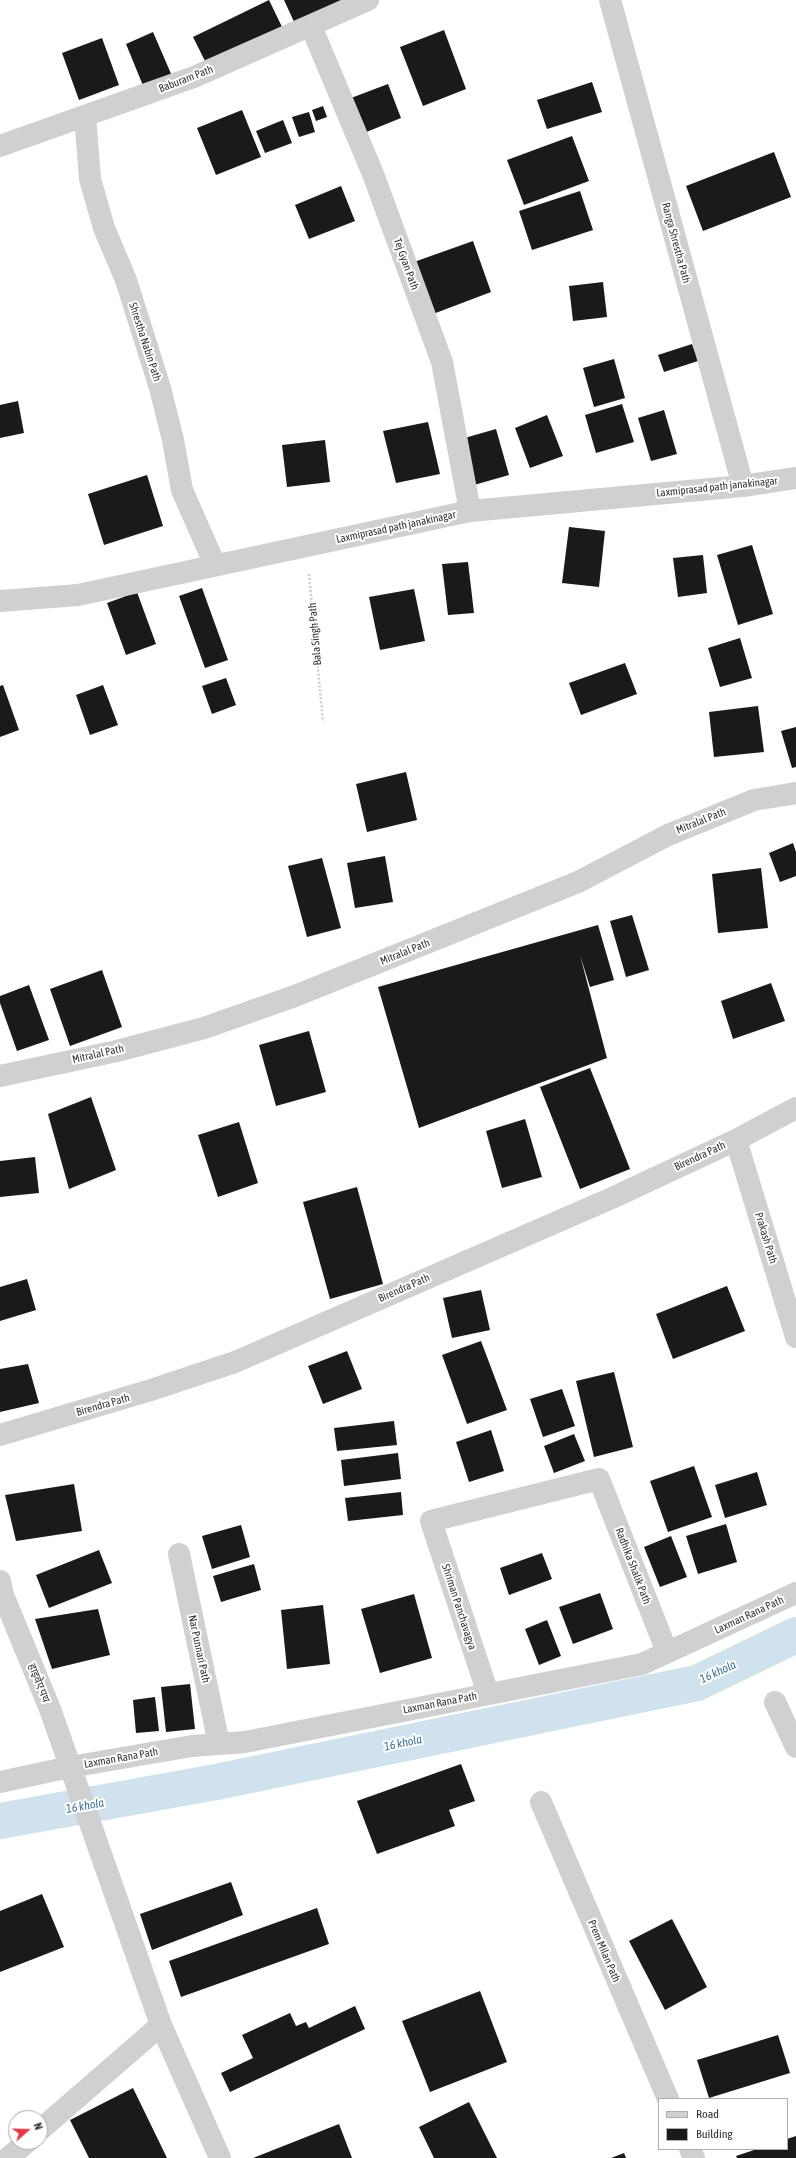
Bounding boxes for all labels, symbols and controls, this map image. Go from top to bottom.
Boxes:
street label: Baburam Path [157,63,215,95]
street label: Ranga Shrestha Path [659,201,693,285]
street label: Tej Gyan Path [391,236,421,292]
street label: Shrestha Nabin Path [126,301,164,383]
street label: Laxmiprasad path janakinagar [656,474,778,500]
street label: Laxmiprasad path janakinagar [335,508,457,546]
street label: Bala Singh Path [306,602,324,666]
street label: Mitralal Path [674,805,728,837]
street label: Mitralal Path [378,936,432,968]
street label: Mitralal Path [71,1042,125,1066]
street label: Birendra Path [672,1138,728,1174]
street label: Prakash Path [752,1211,780,1265]
street label: Birendra Path [376,1271,432,1305]
street label: Birendra Path [75,1391,131,1419]
street label: Radhika Shalik Path [612,1526,654,1606]
street label: Shriman Panchavagya [439,1562,479,1652]
street label: Laxman Rana Path [712,1593,786,1637]
street label: Nar Punnari Path [185,1614,213,1684]
water label: 16 khola [698,1657,738,1687]
street label: हाइवेए पथ [25,1661,53,1705]
street label: Laxman Rana Path [402,1689,478,1717]
water label: 16 khola [383,1732,423,1754]
street label: Laxman Rana Path [83,1745,159,1771]
water label: 16 khola [65,1796,105,1816]
street label: Prem Milan Path [585,1918,623,1984]
legend [658,2098,788,2150]
text: Road [696,2107,719,2121]
north arrow [8,2110,48,2150]
text: N [32,2121,45,2131]
text: Building [696,2127,733,2141]

